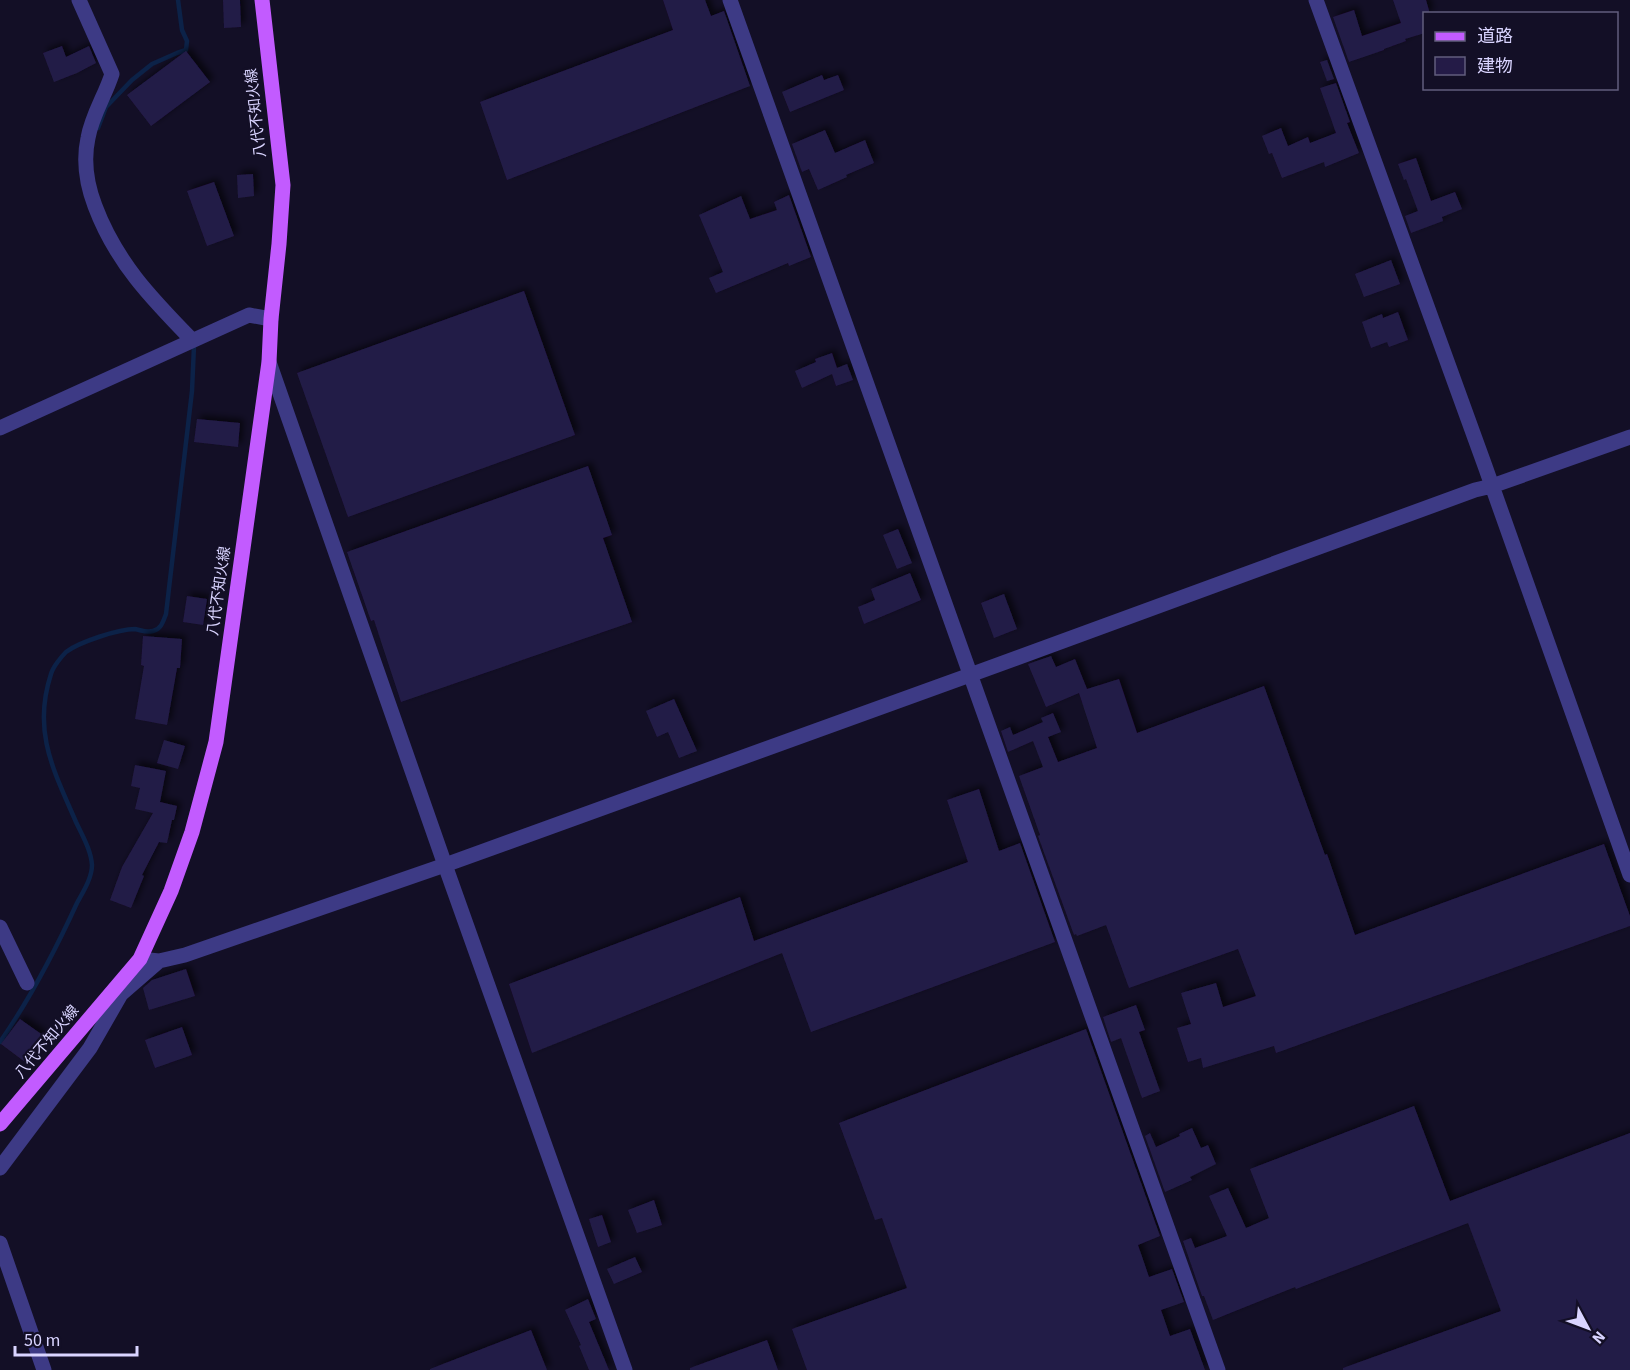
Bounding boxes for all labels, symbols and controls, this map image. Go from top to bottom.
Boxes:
legend [1423,12,1618,90]
text: 道路 [1477,24,1513,49]
text: 建物 [1477,54,1513,79]
street label: 八代不知火線 [241,67,271,159]
street label: 八代不知火線 [202,545,236,637]
street label: 八代不知火線 [10,1001,84,1083]
north arrow [1558,1298,1618,1358]
scale bar [15,1319,136,1357]
text: N [1587,1326,1610,1348]
text: 50 m [24,1328,60,1353]

